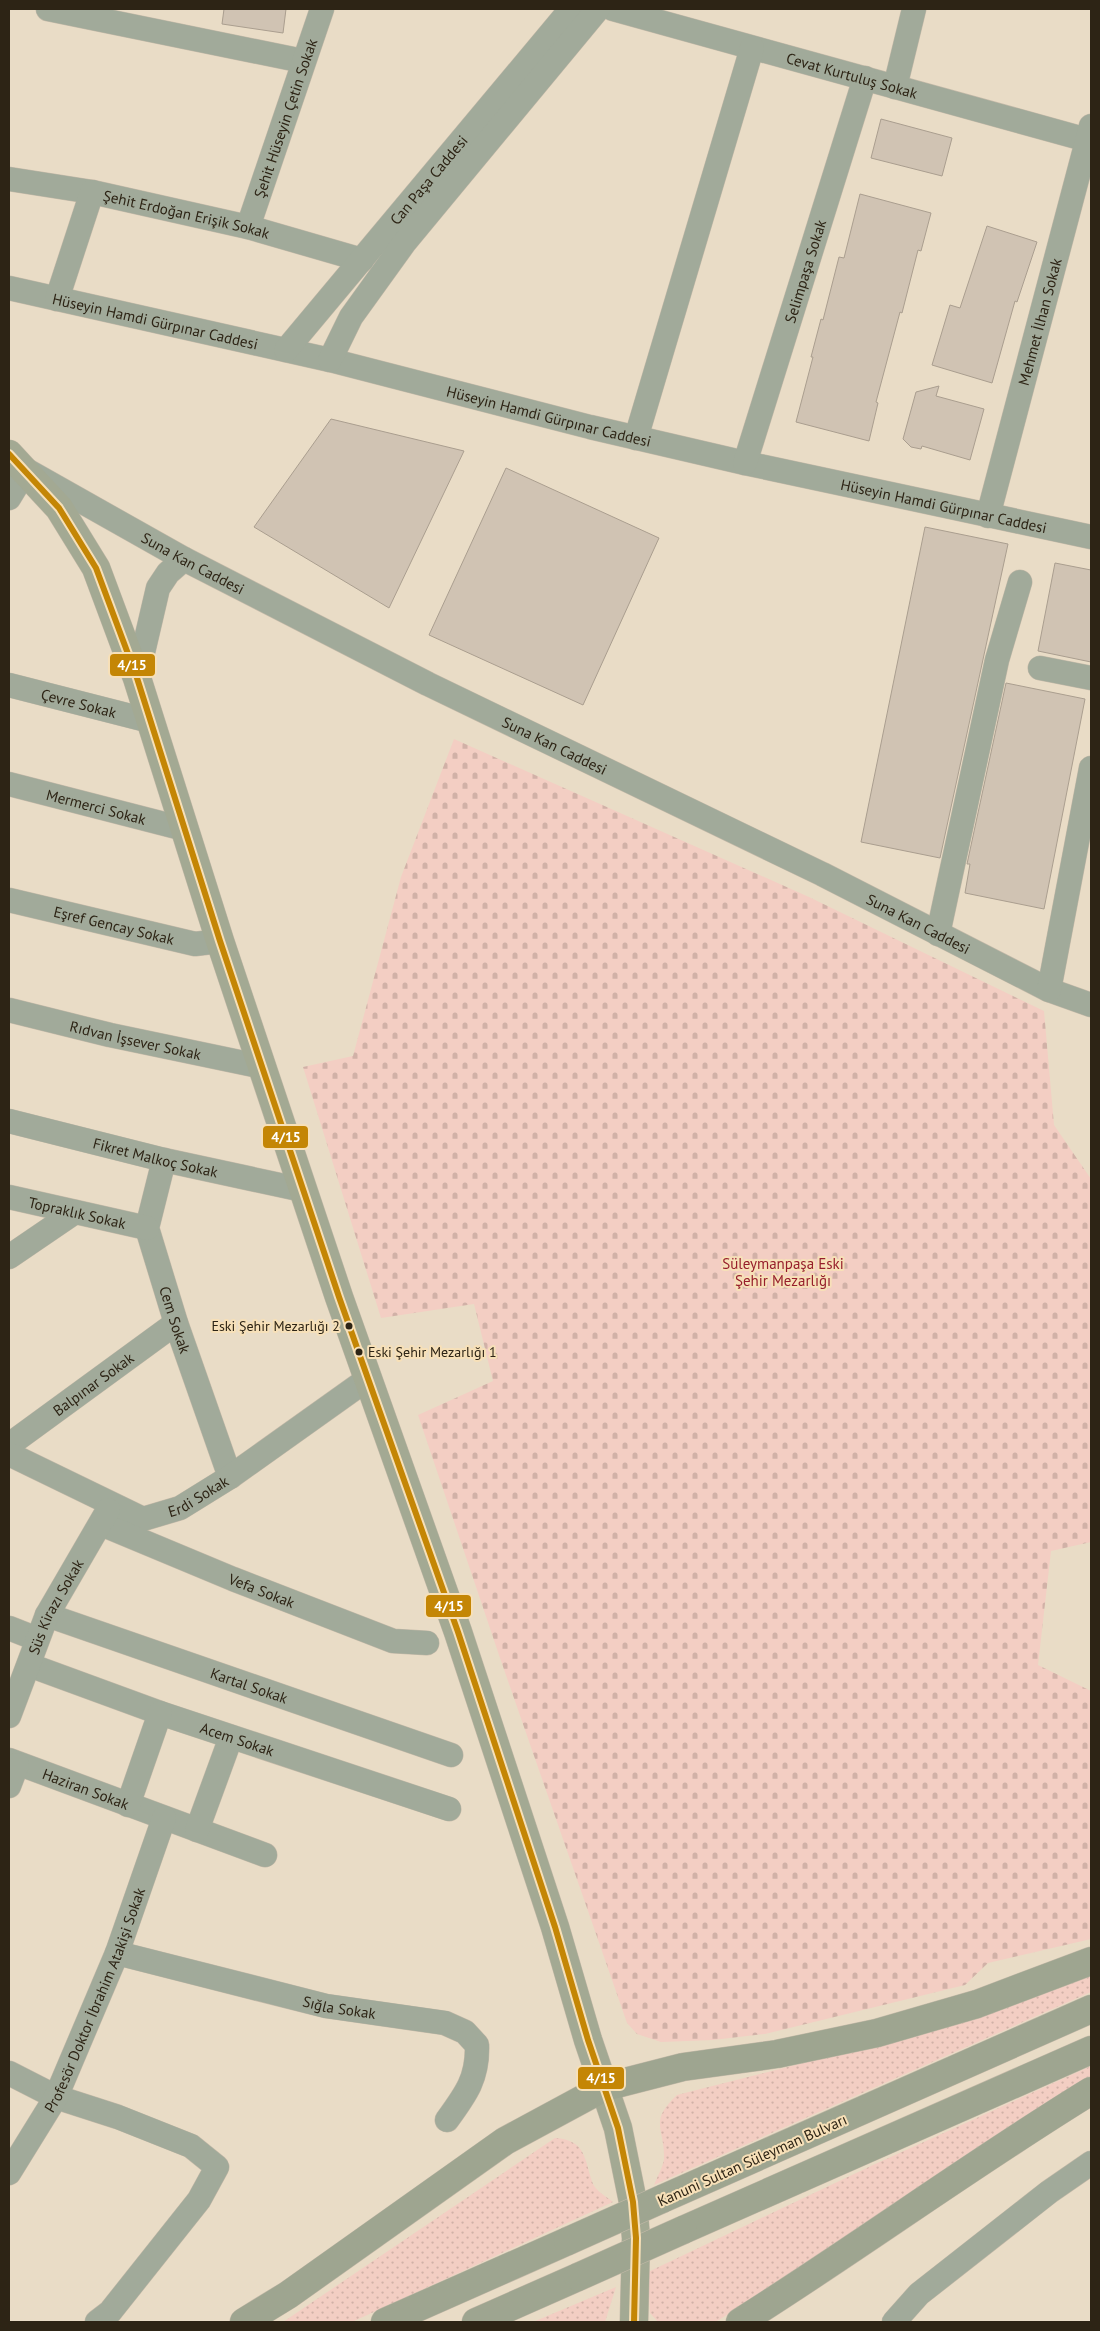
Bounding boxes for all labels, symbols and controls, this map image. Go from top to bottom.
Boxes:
street label: Şehit Hüseyin Çetin Sokak [249,35,321,200]
street label: Cevat Kurtuluş Sokak [784,48,921,102]
street label: Can Paşa Caddesi [385,131,471,228]
street label: Şehit Erdoğan Erişik Sokak [102,185,273,243]
street label: Selimpaşa Sokak [780,216,830,325]
street label: Mehmet İlhan Sokak [1013,255,1065,387]
street label: Hüseyin Hamdi Gürpınar Caddesi [51,289,260,353]
street label: Hüseyin Hamdi Gürpınar Caddesi [445,381,653,450]
street label: Hüseyin Hamdi Gürpınar Caddesi [839,474,1049,537]
street label: Suna Kan Caddesi [138,528,248,598]
line badge: 4/15 [109,653,156,677]
text: 4/15 [117,656,147,674]
street label: Çevre Sokak [39,684,119,722]
street label: Suna Kan Caddesi [499,712,610,778]
street label: Mermerci Sokak [44,784,149,829]
street label: Suna Kan Caddesi [863,889,974,958]
street label: Eşref Gencay Sokak [52,901,177,949]
street label: Rıdvan İşsever Sokak [68,1016,204,1063]
line badge: 4/15 [262,1125,309,1149]
text: 4/15 [271,1128,301,1146]
street label: Fikret Malkoç Sokak [91,1133,221,1181]
street label: Topraklık Sokak [27,1192,129,1233]
park label: Süleymanpaşa Eski Şehir Mezarlığı [722,1254,844,1290]
street label: Cem Sokak [156,1284,196,1357]
place label: Eski Şehir Mezarlığı 2 [211,1317,340,1335]
marker: Eski Şehir Mezarlığı 2 [344,1321,354,1331]
place label: Eski Şehir Mezarlığı 1 [368,1343,497,1361]
street label: Balpınar Sokak [49,1347,138,1419]
marker: Eski Şehir Mezarlığı 1 [354,1347,364,1357]
street label: Erdi Sokak [166,1471,232,1521]
street label: Süs Kirazı Sokak [24,1555,88,1657]
street label: Vefa Sokak [225,1568,298,1612]
line badge: 4/15 [425,1594,472,1618]
text: 4/15 [434,1597,464,1615]
street label: Kartal Sokak [208,1663,291,1707]
street label: Acem Sokak [198,1718,277,1760]
street label: Haziran Sokak [40,1764,133,1814]
street label: Profesör Doktor İbrahim Atakişi Sokak [39,1884,149,2116]
street label: Sığla Sokak [301,1991,378,2023]
line badge: 4/15 [577,2066,625,2090]
text: 4/15 [586,2069,616,2087]
street label: Kanuni Sultan Süleyman Bulvarı [654,2110,850,2210]

